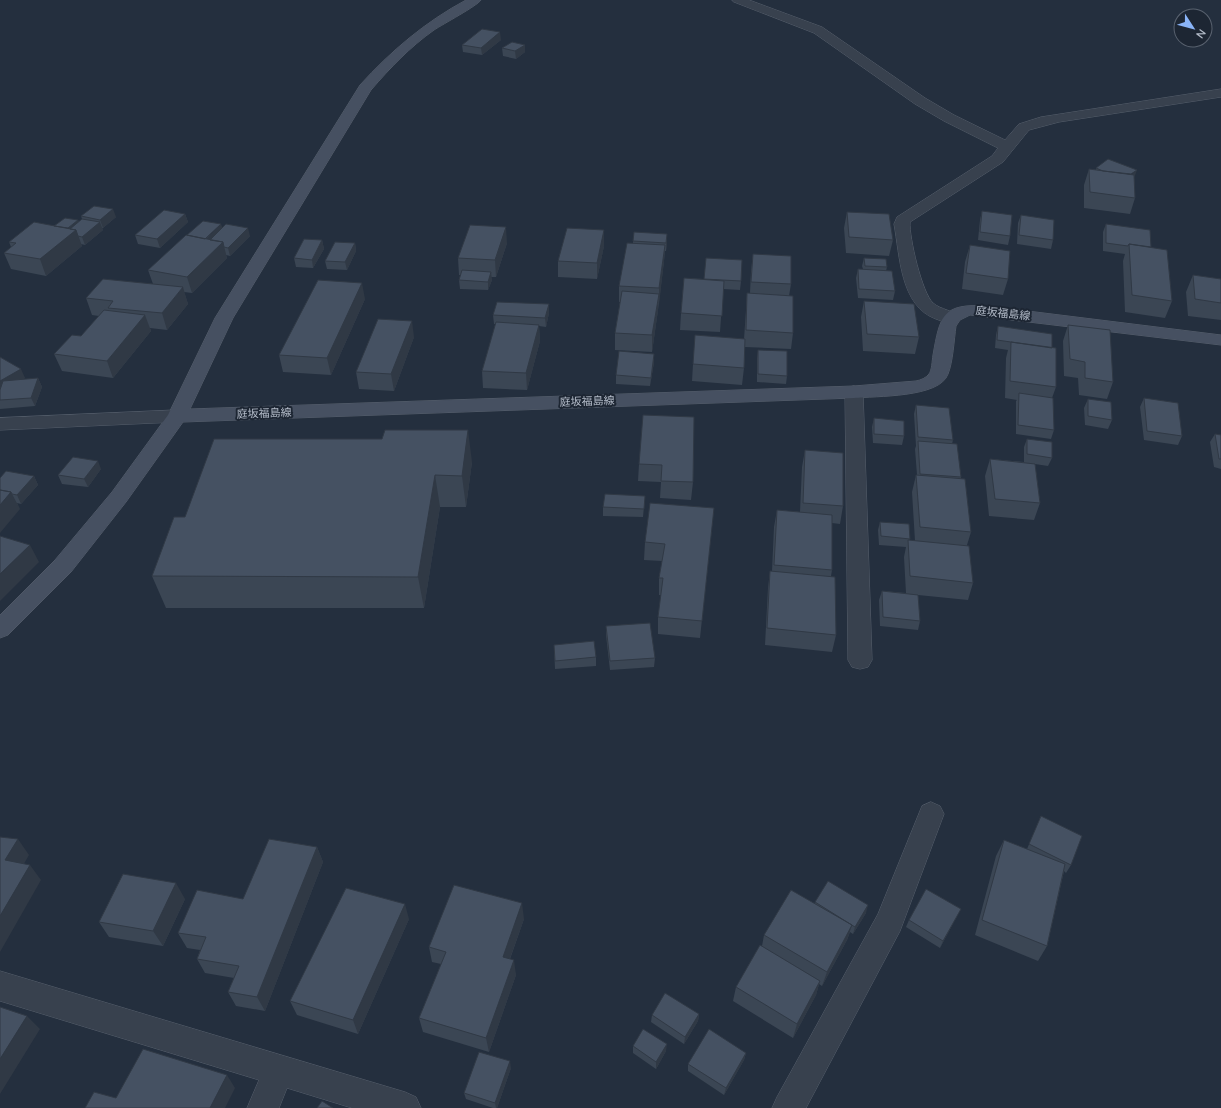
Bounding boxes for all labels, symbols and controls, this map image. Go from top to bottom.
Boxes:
north arrow [1173,8,1213,48]
text: N [1193,26,1209,41]
street label: 庭坂福島線 [975,303,1031,323]
street label: 庭坂福島線 [559,393,615,409]
street label: 庭坂福島線 [236,405,292,421]

